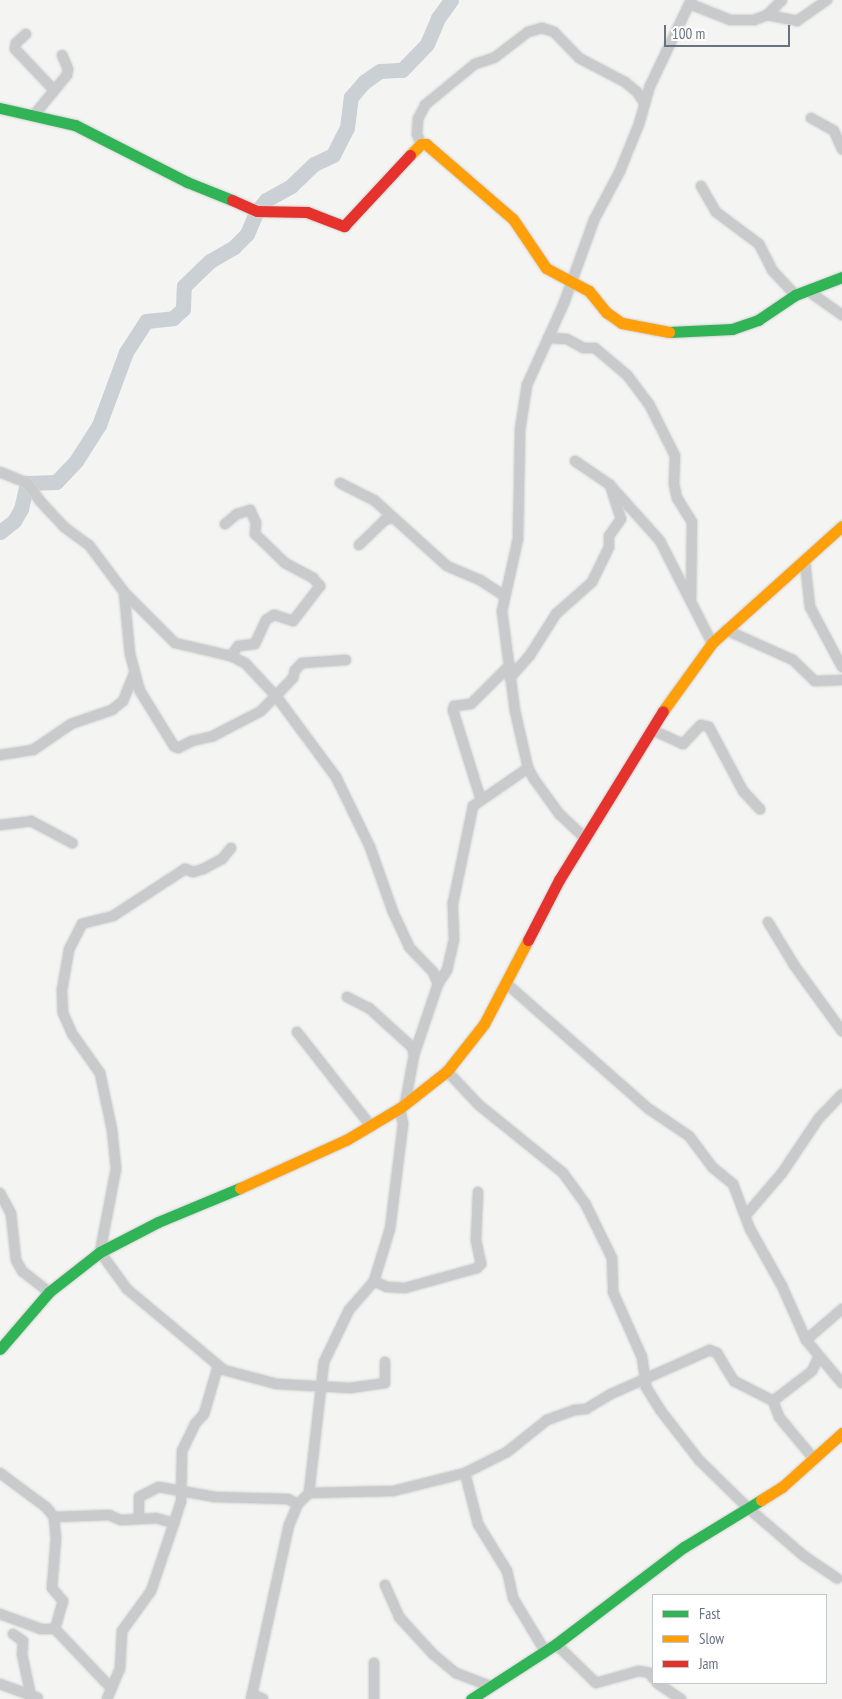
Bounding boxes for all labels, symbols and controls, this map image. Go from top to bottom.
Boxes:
scale bar [667,15,793,47]
text: 100 m [672,24,705,43]
legend [652,1594,827,1684]
text: Fast [699,1604,720,1623]
text: Slow [699,1629,724,1648]
text: Jam [699,1654,718,1673]

